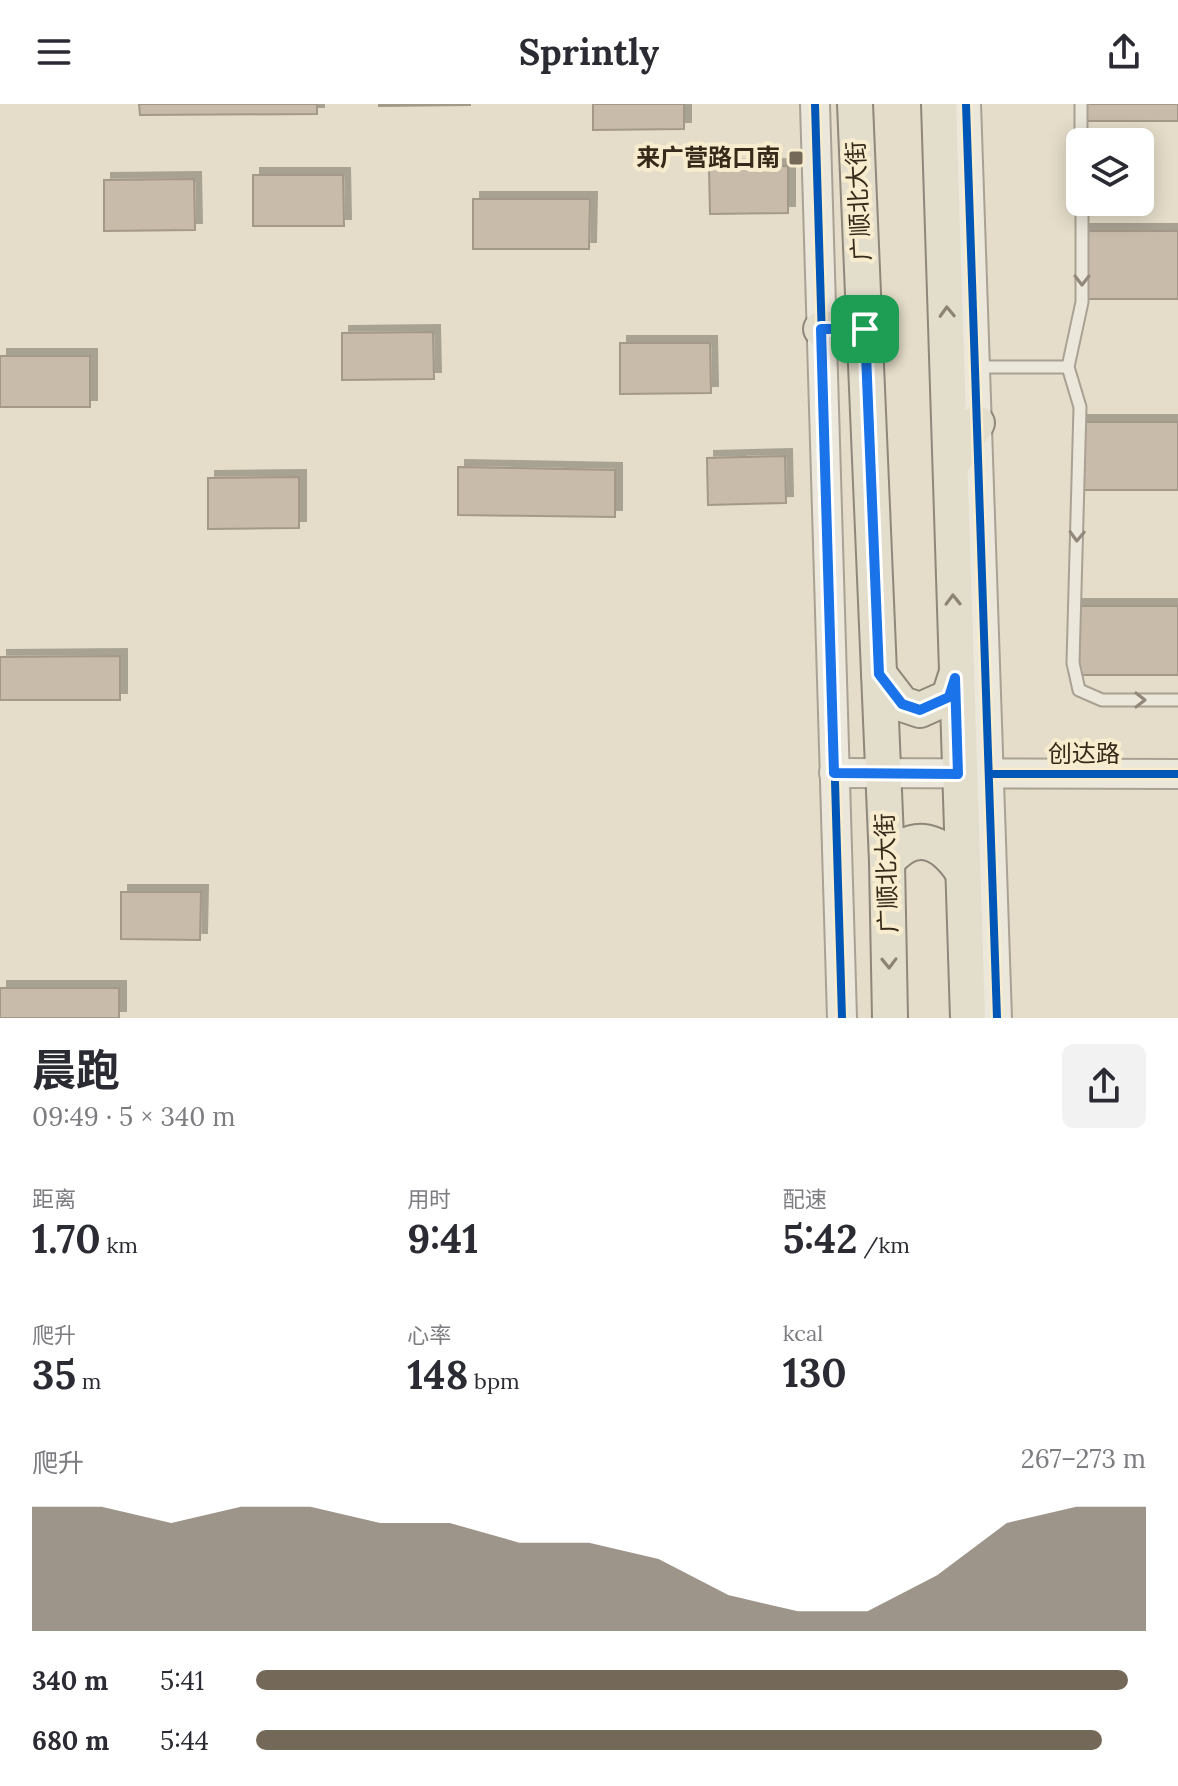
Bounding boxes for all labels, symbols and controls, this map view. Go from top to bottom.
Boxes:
text: Sprintly [519,29,659,75]
icon: menu [32,30,76,74]
icon: share [1102,30,1146,74]
map controls [1066,128,1154,216]
button: layers [1066,128,1154,216]
street label: 广顺北大街 [840,140,877,262]
place label: 来广营路口南 [636,142,780,173]
marker: 来广营路口南 [787,149,805,167]
one-way arrow [1073,274,1091,287]
pin [831,295,899,363]
one-way arrow [938,305,955,318]
icon: arrive [843,307,887,351]
one-way arrow [1068,530,1085,543]
one-way arrow [945,593,962,606]
one-way arrow [1134,691,1147,709]
street label: 创达路 [1048,738,1120,769]
street label: 广顺北大街 [869,813,904,934]
one-way arrow [880,957,898,970]
text: 晨跑 [32,1042,120,1098]
button: share [1062,1044,1146,1128]
text: 09:49 · 5 × 340 m [32,1100,235,1133]
text: 距离 [32,1185,76,1213]
text: 用时 [407,1185,451,1213]
text: 配速 [783,1185,827,1213]
text: 1.70 [32,1213,101,1264]
text: 9:41 [407,1213,479,1264]
text: 5:42 [783,1213,857,1264]
text: km [101,1231,138,1259]
text: /km [857,1231,910,1259]
text: kcal [783,1319,823,1347]
text: 爬升 [32,1321,76,1349]
text: 心率 [407,1321,451,1349]
text: 130 [783,1347,847,1398]
text: 35 [32,1349,76,1400]
text: 148 [407,1349,468,1400]
text: m [76,1367,101,1395]
text: bpm [468,1367,520,1395]
text: 267–273 m [1021,1442,1146,1475]
text: 爬升 [32,1446,84,1479]
text: 340 m [32,1664,108,1697]
text: 5:41 [160,1664,204,1697]
text: 680 m [32,1724,109,1757]
text: 5:44 [160,1724,209,1757]

